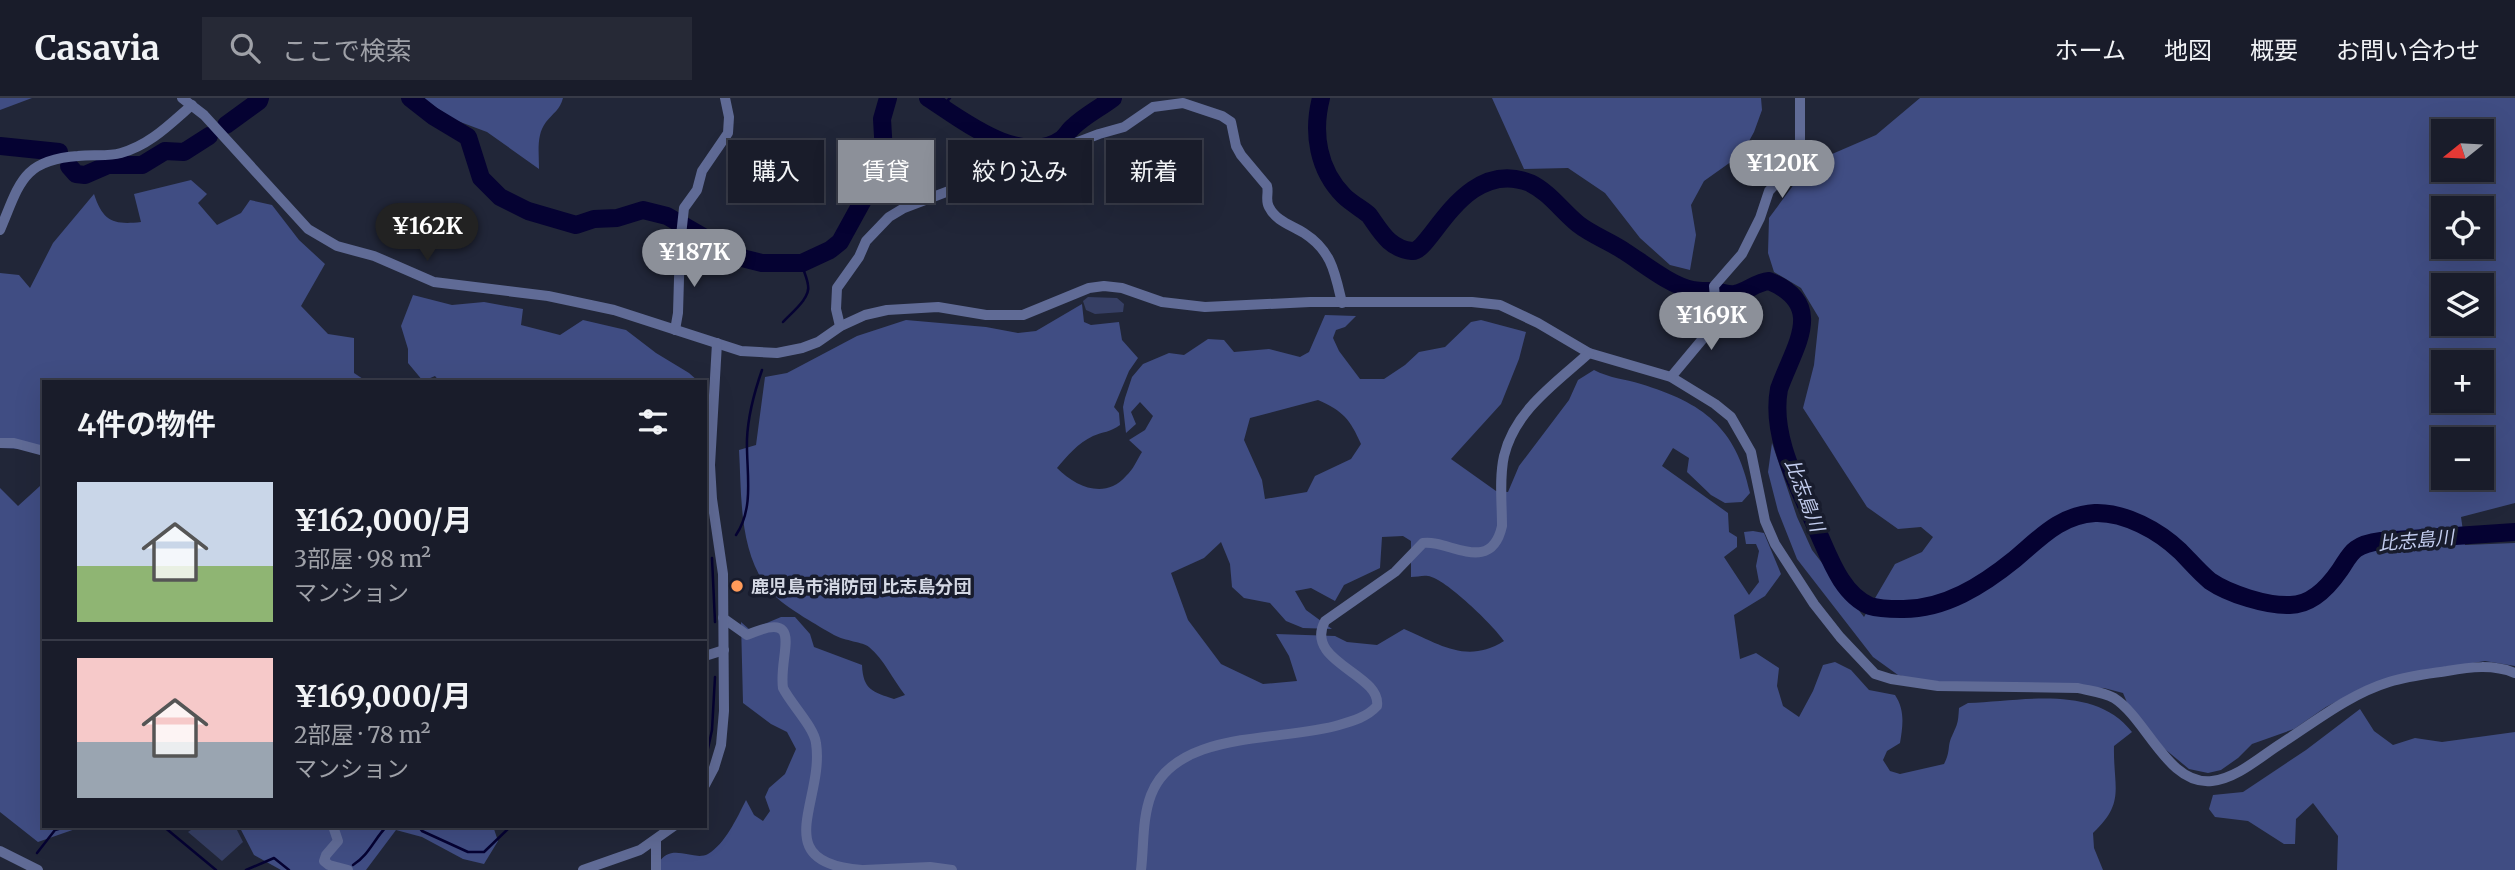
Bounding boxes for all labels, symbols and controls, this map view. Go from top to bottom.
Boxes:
search box [202,17,692,80]
text: Casavia [35,28,160,69]
icon: search [226,29,264,67]
text: ここで検索 [282,34,412,67]
text: ホーム [2055,35,2126,66]
text: 地図 [2164,35,2212,66]
text: 概要 [2250,35,2298,66]
text: お問い合わせ [2336,35,2480,66]
north arrow [2431,119,2494,182]
map controls [2431,119,2494,490]
chip: 購入 [728,140,824,203]
chip: 賃貸 [838,140,934,203]
chip: 絞り込み [948,140,1092,203]
chip: 新着 [1106,140,1202,203]
pin: ¥120K [1733,140,1831,200]
text: ¥120K [1746,148,1818,177]
button: locate [2431,196,2494,259]
pin: ¥162K [378,204,476,263]
text: ¥162K [391,211,463,240]
pin: ¥187K [645,230,743,289]
text: ¥187K [658,237,730,266]
button: layers [2431,273,2494,336]
pin: ¥169K [1662,292,1760,352]
text: ¥169K [1675,300,1747,329]
button: + [2431,350,2494,413]
icon: filters [634,403,672,441]
text: 4件の物件 [77,405,216,443]
button: − [2431,427,2494,490]
water label: 比志島川 [1780,455,1831,537]
text: ¥162,000/月 [294,501,473,539]
icon: home [133,510,217,594]
water label: 比志島川 [2377,525,2457,555]
text: 3部屋 · 98 m² [294,544,431,573]
place label: 鹿児島市消防団 比志島分団 [751,575,971,598]
text: マンション [294,578,409,607]
marker: 鹿児島市消防団 比志島分団 [729,578,745,594]
text: ¥169,000/月 [294,677,472,715]
icon: home [133,686,217,770]
text: 2部屋 · 78 m² [294,720,430,749]
text: マンション [294,754,409,783]

